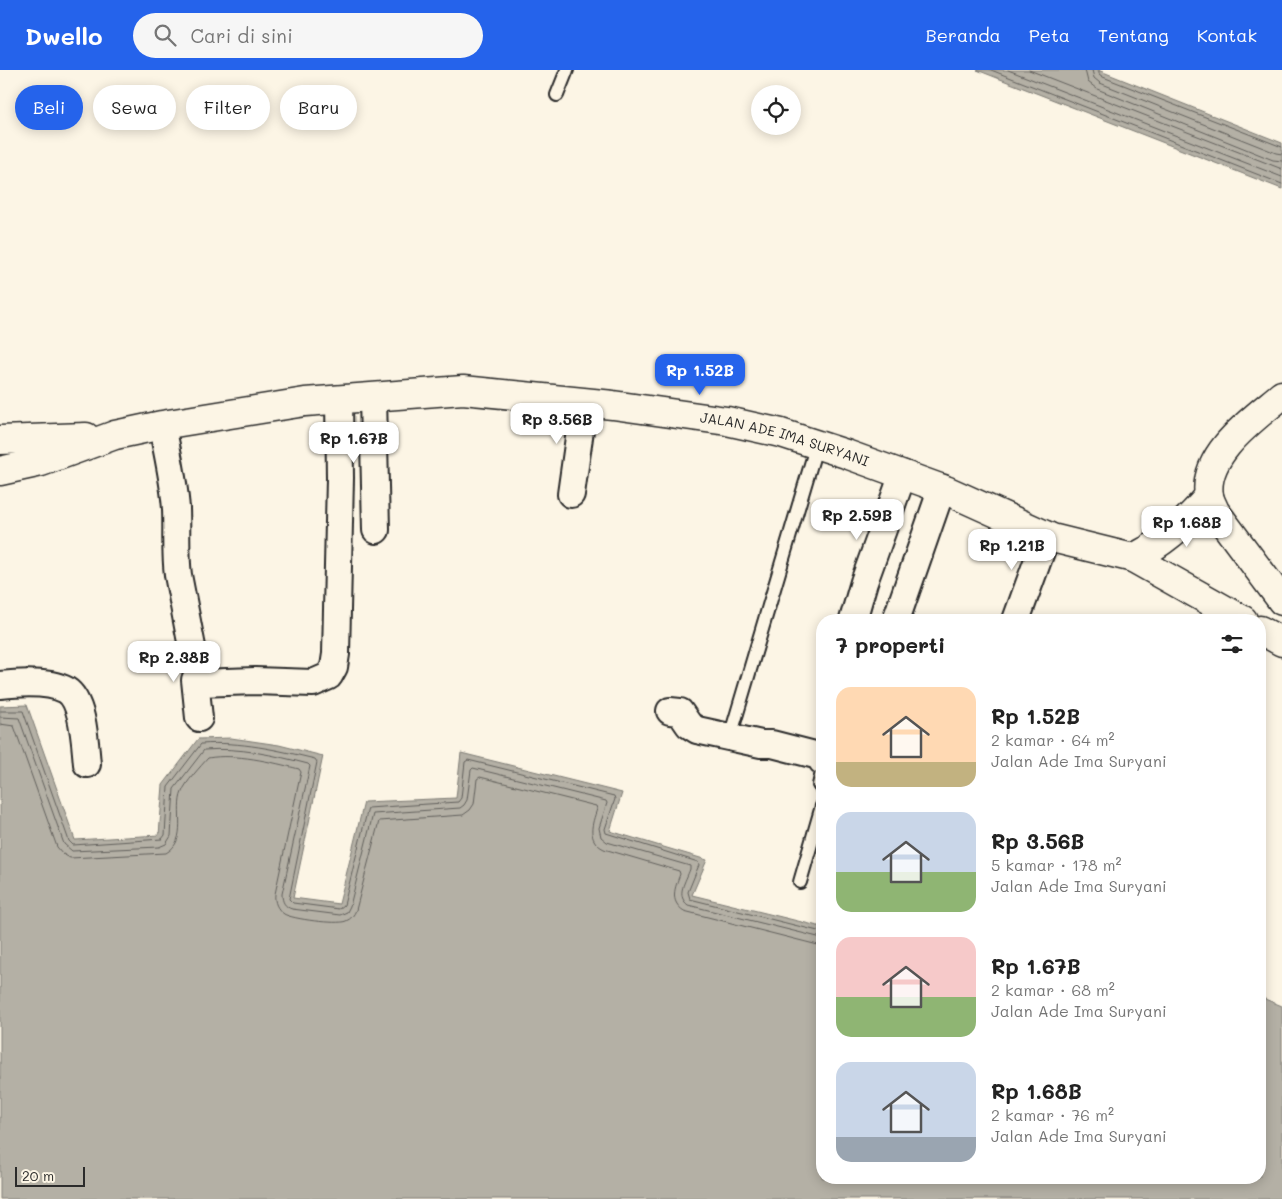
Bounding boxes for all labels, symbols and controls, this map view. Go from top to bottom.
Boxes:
search box [133,13,483,58]
text: Dwello [25,20,103,51]
icon: search [151,21,179,49]
text: Cari di sini [191,23,293,48]
text: Beranda [926,23,1001,47]
text: Peta [1029,23,1070,47]
text: Tentang [1098,23,1169,47]
text: Kontak [1197,23,1257,47]
chip: Beli [15,85,83,130]
chip: Sewa [93,85,176,130]
chip: Filter [186,85,270,130]
chip: Baru [280,85,357,130]
map controls [751,85,801,135]
button: locate [751,85,801,135]
pin: Rp 1.52B [648,354,752,396]
text: Rp 1.52B [666,359,734,380]
pin: Rp 3.56B [505,402,609,445]
street label: JALAN ADE IMA SURYANI [699,407,872,470]
text: Rp 3.56B [521,408,593,429]
pin: Rp 1.67B [302,422,406,464]
text: Rp 1.67B [320,427,388,448]
pin: Rp 2.59B [805,498,909,541]
text: Rp 2.59B [822,504,892,525]
pin: Rp 1.68B [1135,506,1239,548]
text: Rp 1.68B [1152,511,1222,532]
pin: Rp 1.21B [960,528,1064,571]
text: Rp 1.21B [979,534,1045,555]
icon: filters [1218,630,1246,658]
text: 7 properti [836,631,945,658]
pin: Rp 2.38B [122,640,226,683]
text: Rp 2.38B [138,646,210,667]
text: Rp 1.52B [991,702,1080,729]
icon: home [876,707,936,767]
text: 2 kamar · 64 m² [991,729,1114,750]
text: Jalan Ade Ima Suryani [991,750,1167,771]
text: Rp 3.56B [991,827,1085,854]
icon: home [876,832,936,892]
text: 5 kamar · 178 m² [991,854,1122,875]
text: Jalan Ade Ima Suryani [991,875,1167,896]
text: Rp 1.67B [991,952,1081,979]
icon: home [876,957,936,1017]
text: 2 kamar · 68 m² [991,979,1115,1000]
text: Jalan Ade Ima Suryani [991,1000,1167,1021]
text: Rp 1.68B [991,1077,1082,1104]
icon: home [876,1082,936,1142]
text: 2 kamar · 76 m² [991,1104,1114,1125]
text: Jalan Ade Ima Suryani [991,1125,1167,1146]
scale bar [15,1164,85,1187]
text: 20 m [22,1166,54,1185]

